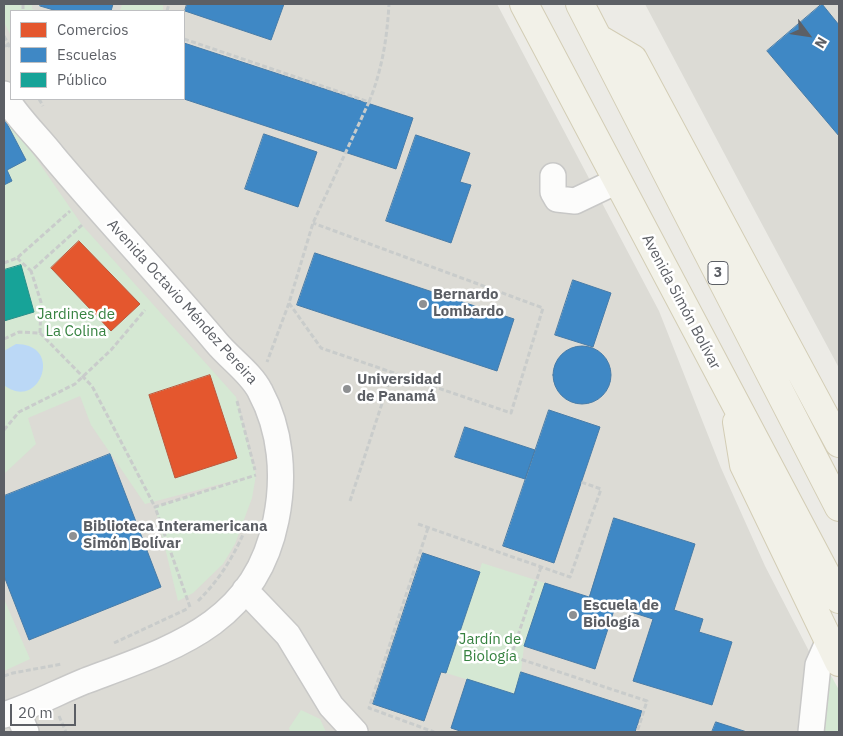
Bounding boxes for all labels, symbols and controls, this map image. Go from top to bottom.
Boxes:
legend [10,10,185,100]
north arrow [783,10,833,60]
text: Comercios [57,20,128,39]
text: N [811,34,831,52]
text: Escuelas [57,45,117,64]
text: Público [57,70,107,89]
street label: Avenida Octavio Méndez Pereira [103,216,261,388]
street label: Avenida Simón Bolívar [638,231,724,373]
road number: 3 [708,262,728,284]
place label: Bernardo Lombardo [433,286,504,321]
marker: Bernardo Lombardo [417,298,429,310]
park label: Jardines de La Colina [37,306,115,341]
place label: Universidad de Panamá [357,371,442,406]
marker: Universidad de Panamá [341,383,353,395]
place label: Biblioteca Interamericana Simón Bolívar [83,518,267,553]
marker: Biblioteca Interamericana Simón Bolívar [67,530,79,542]
place label: Escuela de Biología [583,597,659,632]
marker: Escuela de Biología [567,609,579,621]
park label: Jardín de Biología [459,631,521,666]
scale bar [12,694,79,726]
text: 20 m [18,703,53,722]

